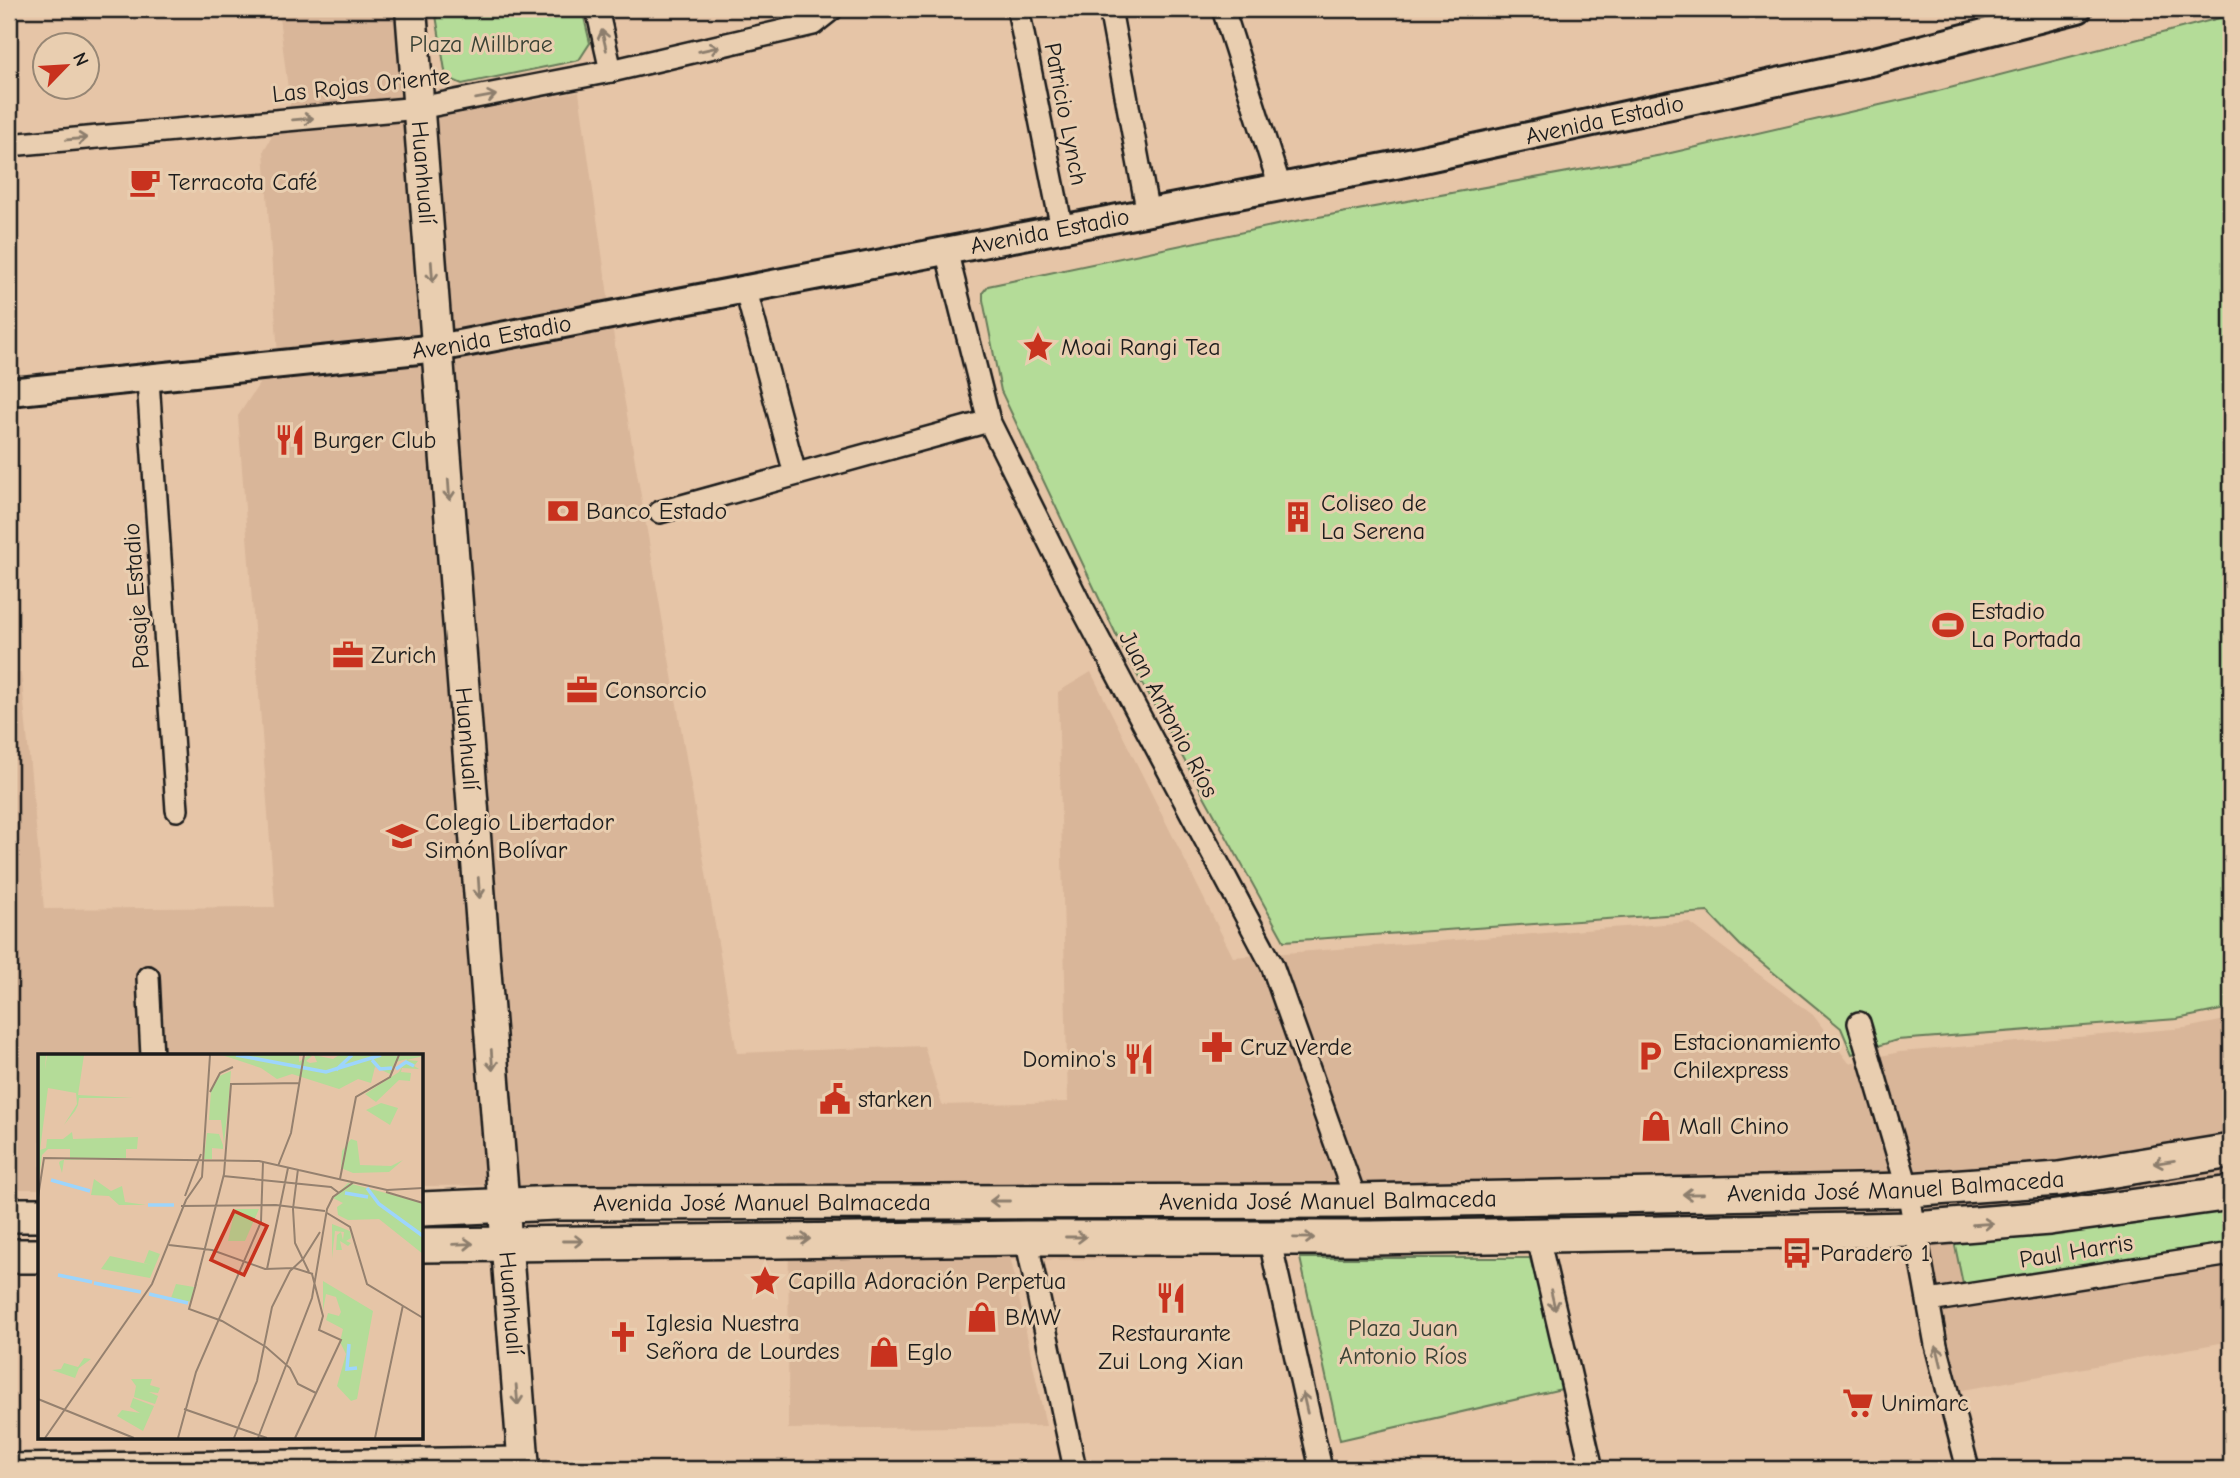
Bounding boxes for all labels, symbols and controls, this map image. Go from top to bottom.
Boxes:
one-way arrow [597,29,610,52]
park label: Plaza Millbrae [409,30,553,58]
north arrow [32,32,102,102]
street label: Patricio Lynch [1038,40,1094,188]
one-way arrow [697,41,720,55]
text: N [68,49,93,70]
street label: Las Rojas Oriente [271,62,451,108]
street label: Avenida Estadio [1523,89,1686,150]
one-way arrow [474,90,497,103]
one-way arrow [292,112,314,125]
street label: Huanhualí [406,120,442,226]
one-way arrow [65,132,88,145]
cafe icon: Terracota Café [128,165,162,199]
place label: Terracota Café [168,168,317,196]
street label: Avenida Estadio [968,202,1132,260]
one-way arrow [426,260,439,283]
street label: Avenida Estadio [411,309,574,365]
place icon: Moai Rangi Tea [1021,330,1055,364]
place label: Moai Rangi Tea [1061,333,1221,361]
restaurant icon: Burger Club [273,423,307,457]
place label: Burger Club [313,426,436,454]
one-way arrow [443,478,456,501]
place label: Coliseo de La Serena [1321,489,1427,545]
bank icon: Banco Estado [546,494,580,528]
place label: Banco Estado [586,497,727,525]
building icon: Coliseo de La Serena [1281,500,1315,534]
street label: Pasaje Estadio [117,522,155,670]
place label: Estadio La Portada [1971,597,2081,653]
sports icon: Estadio La Portada [1931,608,1965,642]
street label: Juan Antonio Ríos [1113,626,1225,802]
office icon: Zurich [331,638,365,672]
place label: Zurich [371,641,437,669]
office icon: Consorcio [565,673,599,707]
place label: Consorcio [605,676,707,704]
street label: Huanhualí [450,686,485,792]
place label: Colegio Libertador Simón Bolívar [425,808,614,864]
school or university icon: Colegio Libertador Simón Bolívar [385,819,419,853]
one-way arrow [473,876,486,898]
place label: Estacionamiento Chilexpress [1673,1028,1841,1084]
pharmacy icon: Cruz Verde [1200,1030,1234,1064]
place label: Cruz Verde [1240,1033,1352,1061]
parking icon: Estacionamiento Chilexpress [1633,1039,1667,1073]
restaurant icon: Domino's [1122,1042,1156,1076]
place label: Domino's [1022,1045,1116,1073]
one-way arrow [486,1048,499,1071]
inset map [38,1054,424,1440]
public building icon: starken [818,1082,852,1116]
place label: starken [858,1085,932,1113]
shop icon: Mall Chino [1639,1109,1673,1143]
place label: Mall Chino [1679,1112,1789,1140]
one-way arrow [2153,1156,2176,1169]
street label: Avenida José Manuel Balmaceda [1727,1165,2065,1208]
street label: Avenida José Manuel Balmaceda [1159,1184,1497,1215]
one-way arrow [1682,1187,1705,1200]
street label: Avenida José Manuel Balmaceda [593,1188,931,1217]
one-way arrow [989,1194,1012,1208]
one-way arrow [1971,1217,1994,1230]
street label: Paul Harris [2017,1228,2135,1274]
one-way arrow [1065,1230,1088,1244]
one-way arrow [1292,1231,1315,1245]
one-way arrow [788,1233,811,1246]
one-way arrow [561,1235,584,1248]
bus stop icon: Paradero 1 [1780,1236,1814,1270]
one-way arrow [451,1238,474,1251]
place label: Paradero 1 [1820,1239,1930,1267]
street label: Huanhualí [493,1250,529,1356]
place icon: Capilla Adoración Perpetua [748,1264,782,1298]
place label: Capilla Adoración Perpetua [788,1267,1066,1295]
restaurant icon: Restaurante Zui Long Xian [1154,1281,1188,1315]
one-way arrow [1546,1288,1560,1311]
shop icon: BMW [965,1300,999,1334]
place label: BMW [1005,1303,1061,1331]
place label: Iglesia Nuestra Señora de Lourdes [646,1309,840,1365]
park label: Plaza Juan Antonio Ríos [1339,1314,1467,1370]
place label: Restaurante Zui Long Xian [1098,1319,1244,1375]
church icon: Iglesia Nuestra Señora de Lourdes [606,1320,640,1354]
shop icon: Eglo [867,1335,901,1369]
place label: Eglo [907,1338,952,1366]
one-way arrow [1932,1345,1945,1367]
one-way arrow [511,1383,524,1405]
supermarket icon: Unimarc [1841,1386,1875,1420]
place label: Unimarc [1881,1389,1969,1417]
one-way arrow [1298,1392,1311,1415]

